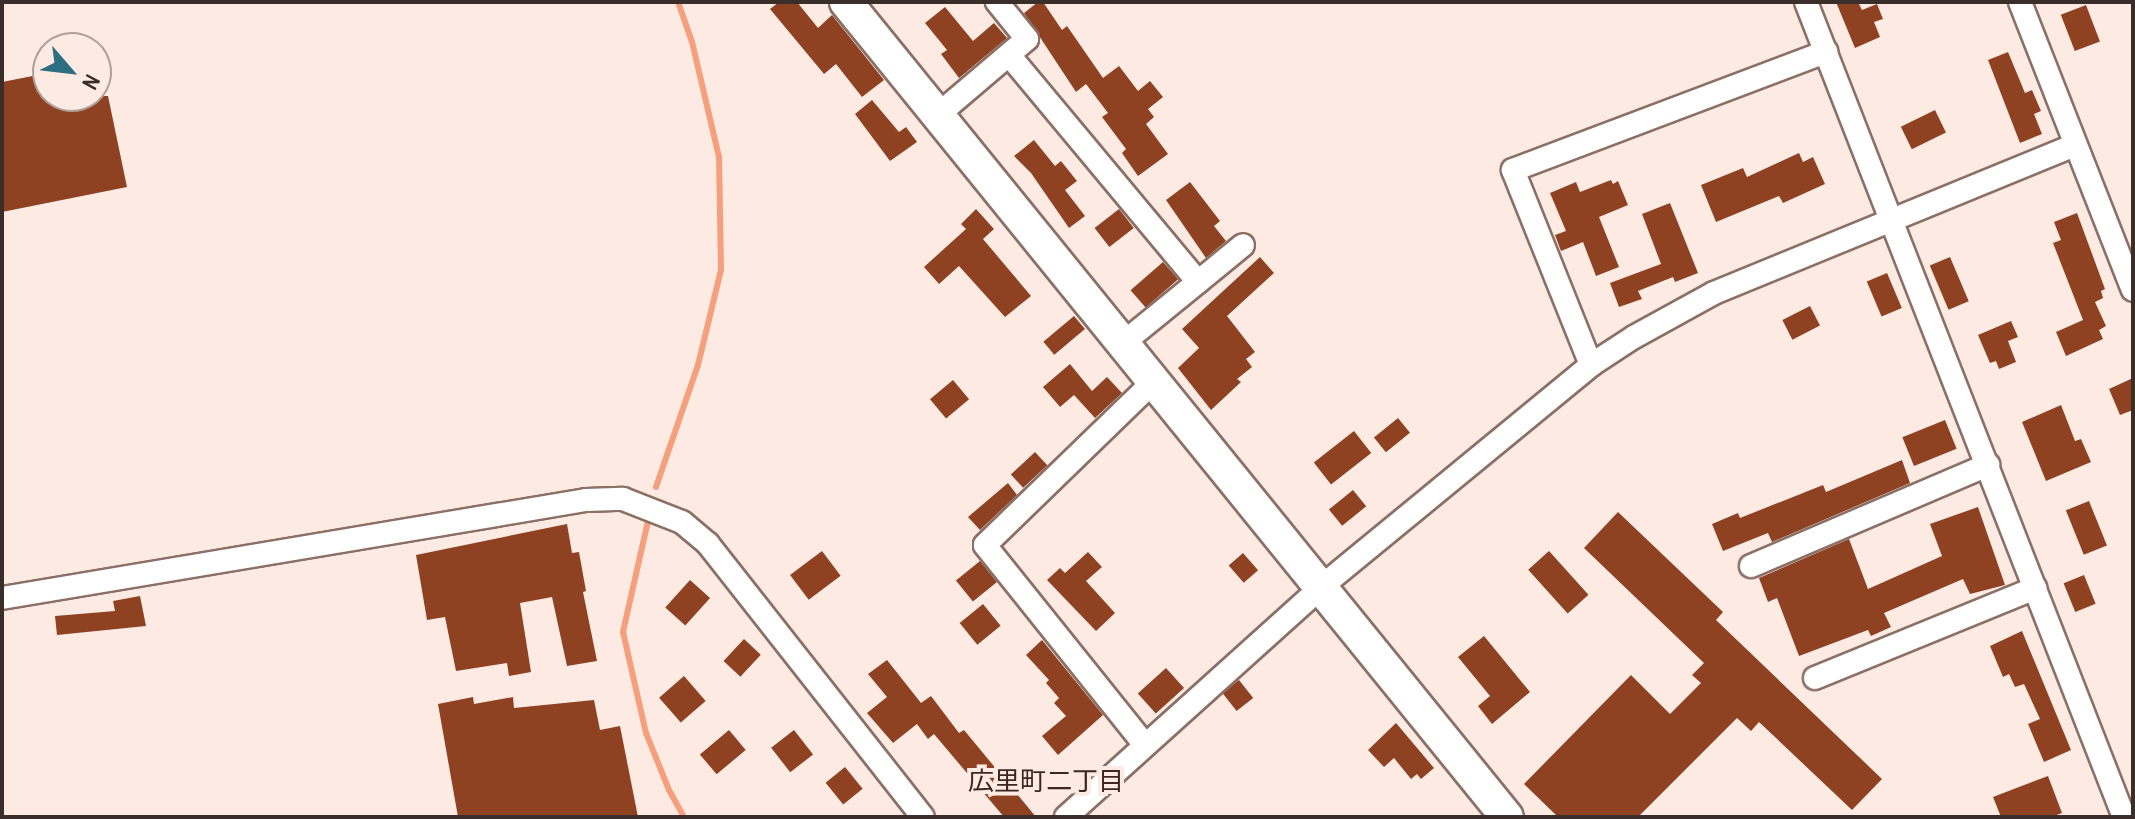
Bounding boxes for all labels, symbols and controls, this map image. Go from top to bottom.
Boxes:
north arrow [32,32,112,112]
text: N [75,70,108,95]
district label: 広里町二丁目 [968,765,1124,797]

